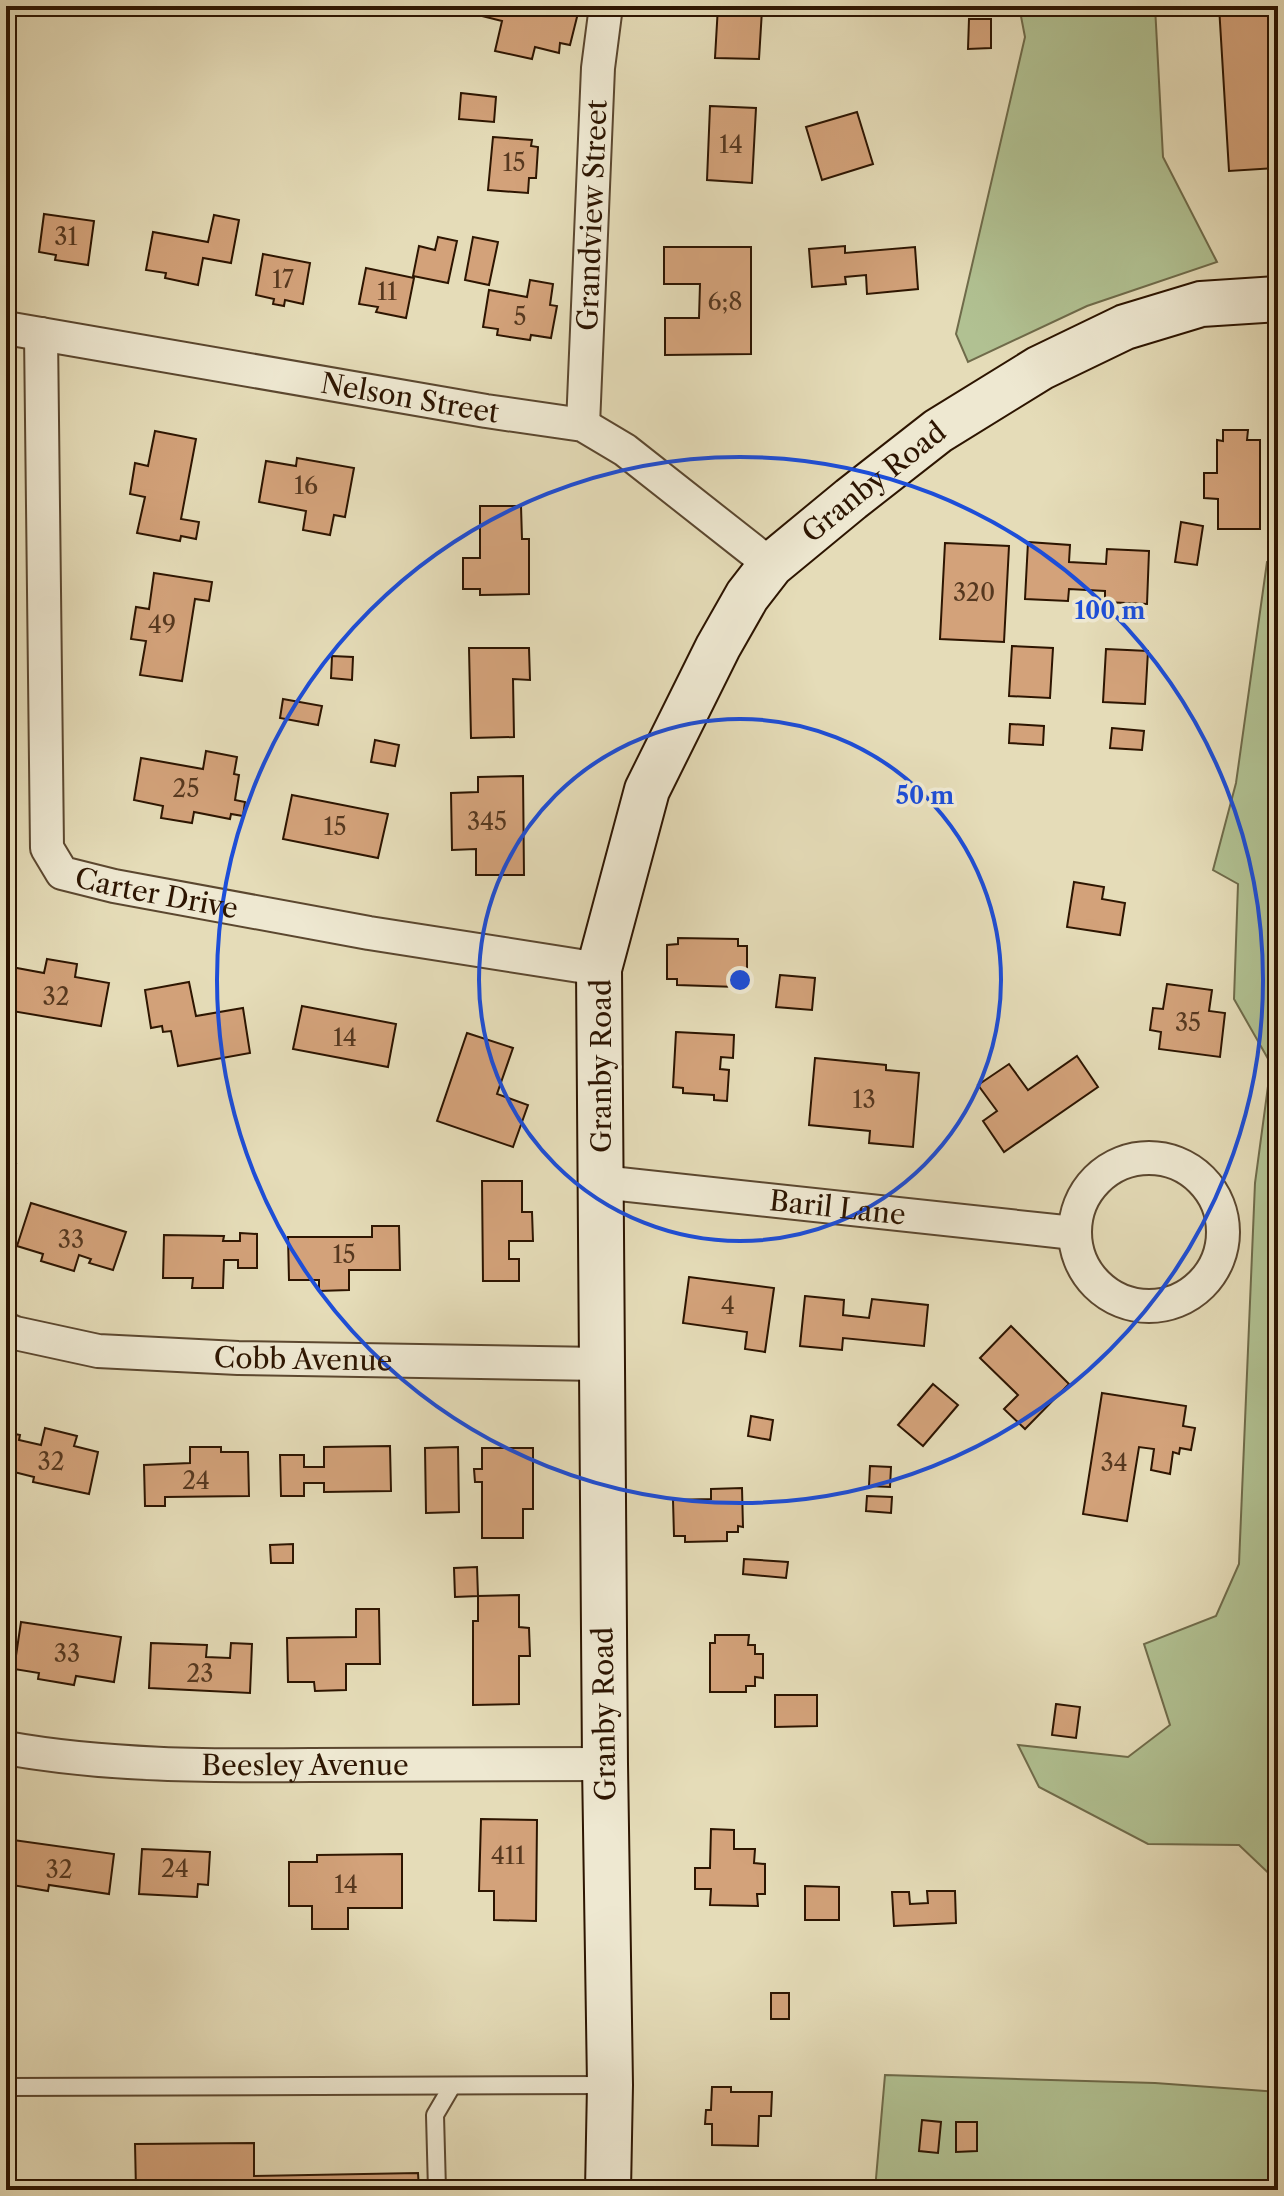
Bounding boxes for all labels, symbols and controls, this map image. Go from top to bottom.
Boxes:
street label: Grandview Street [570,99,614,332]
house number: 14 [719,130,743,159]
house number: 15 [502,148,526,177]
house number: 31 [54,222,78,251]
house number: 17 [272,265,294,294]
house number: 11 [377,277,397,306]
house number: 6;8 [707,287,743,316]
house number: 5 [513,302,527,331]
street label: Nelson Street [318,366,501,430]
street label: Granby Road [795,414,952,550]
house number: 16 [294,471,318,500]
house number: 320 [953,578,995,607]
text: 100 m [1074,596,1146,625]
house number: 49 [148,610,176,639]
house number: 25 [173,774,199,803]
text: 50 m [896,781,954,810]
house number: 345 [467,807,507,836]
house number: 15 [323,812,347,841]
street label: Carter Drive [72,860,241,926]
centre of rings [726,966,754,994]
street label: Granby Road [584,979,618,1153]
house number: 32 [42,982,70,1011]
house number: 35 [1175,1008,1201,1037]
house number: 14 [333,1023,357,1052]
house number: 13 [852,1085,876,1114]
street label: Baril Lane [768,1183,907,1232]
house number: 33 [58,1225,84,1254]
house number: 15 [332,1240,356,1269]
house number: 4 [721,1291,735,1320]
street label: Cobb Avenue [213,1340,393,1378]
house number: 32 [37,1447,65,1476]
house number: 34 [1100,1448,1128,1477]
house number: 24 [182,1466,210,1495]
street label: Granby Road [585,1627,623,1801]
house number: 33 [54,1639,80,1668]
house number: 23 [186,1659,214,1688]
street label: Beesley Avenue [201,1748,409,1782]
house number: 411 [491,1841,525,1870]
house number: 24 [161,1854,189,1883]
house number: 32 [45,1855,73,1884]
house number: 14 [334,1870,358,1899]

